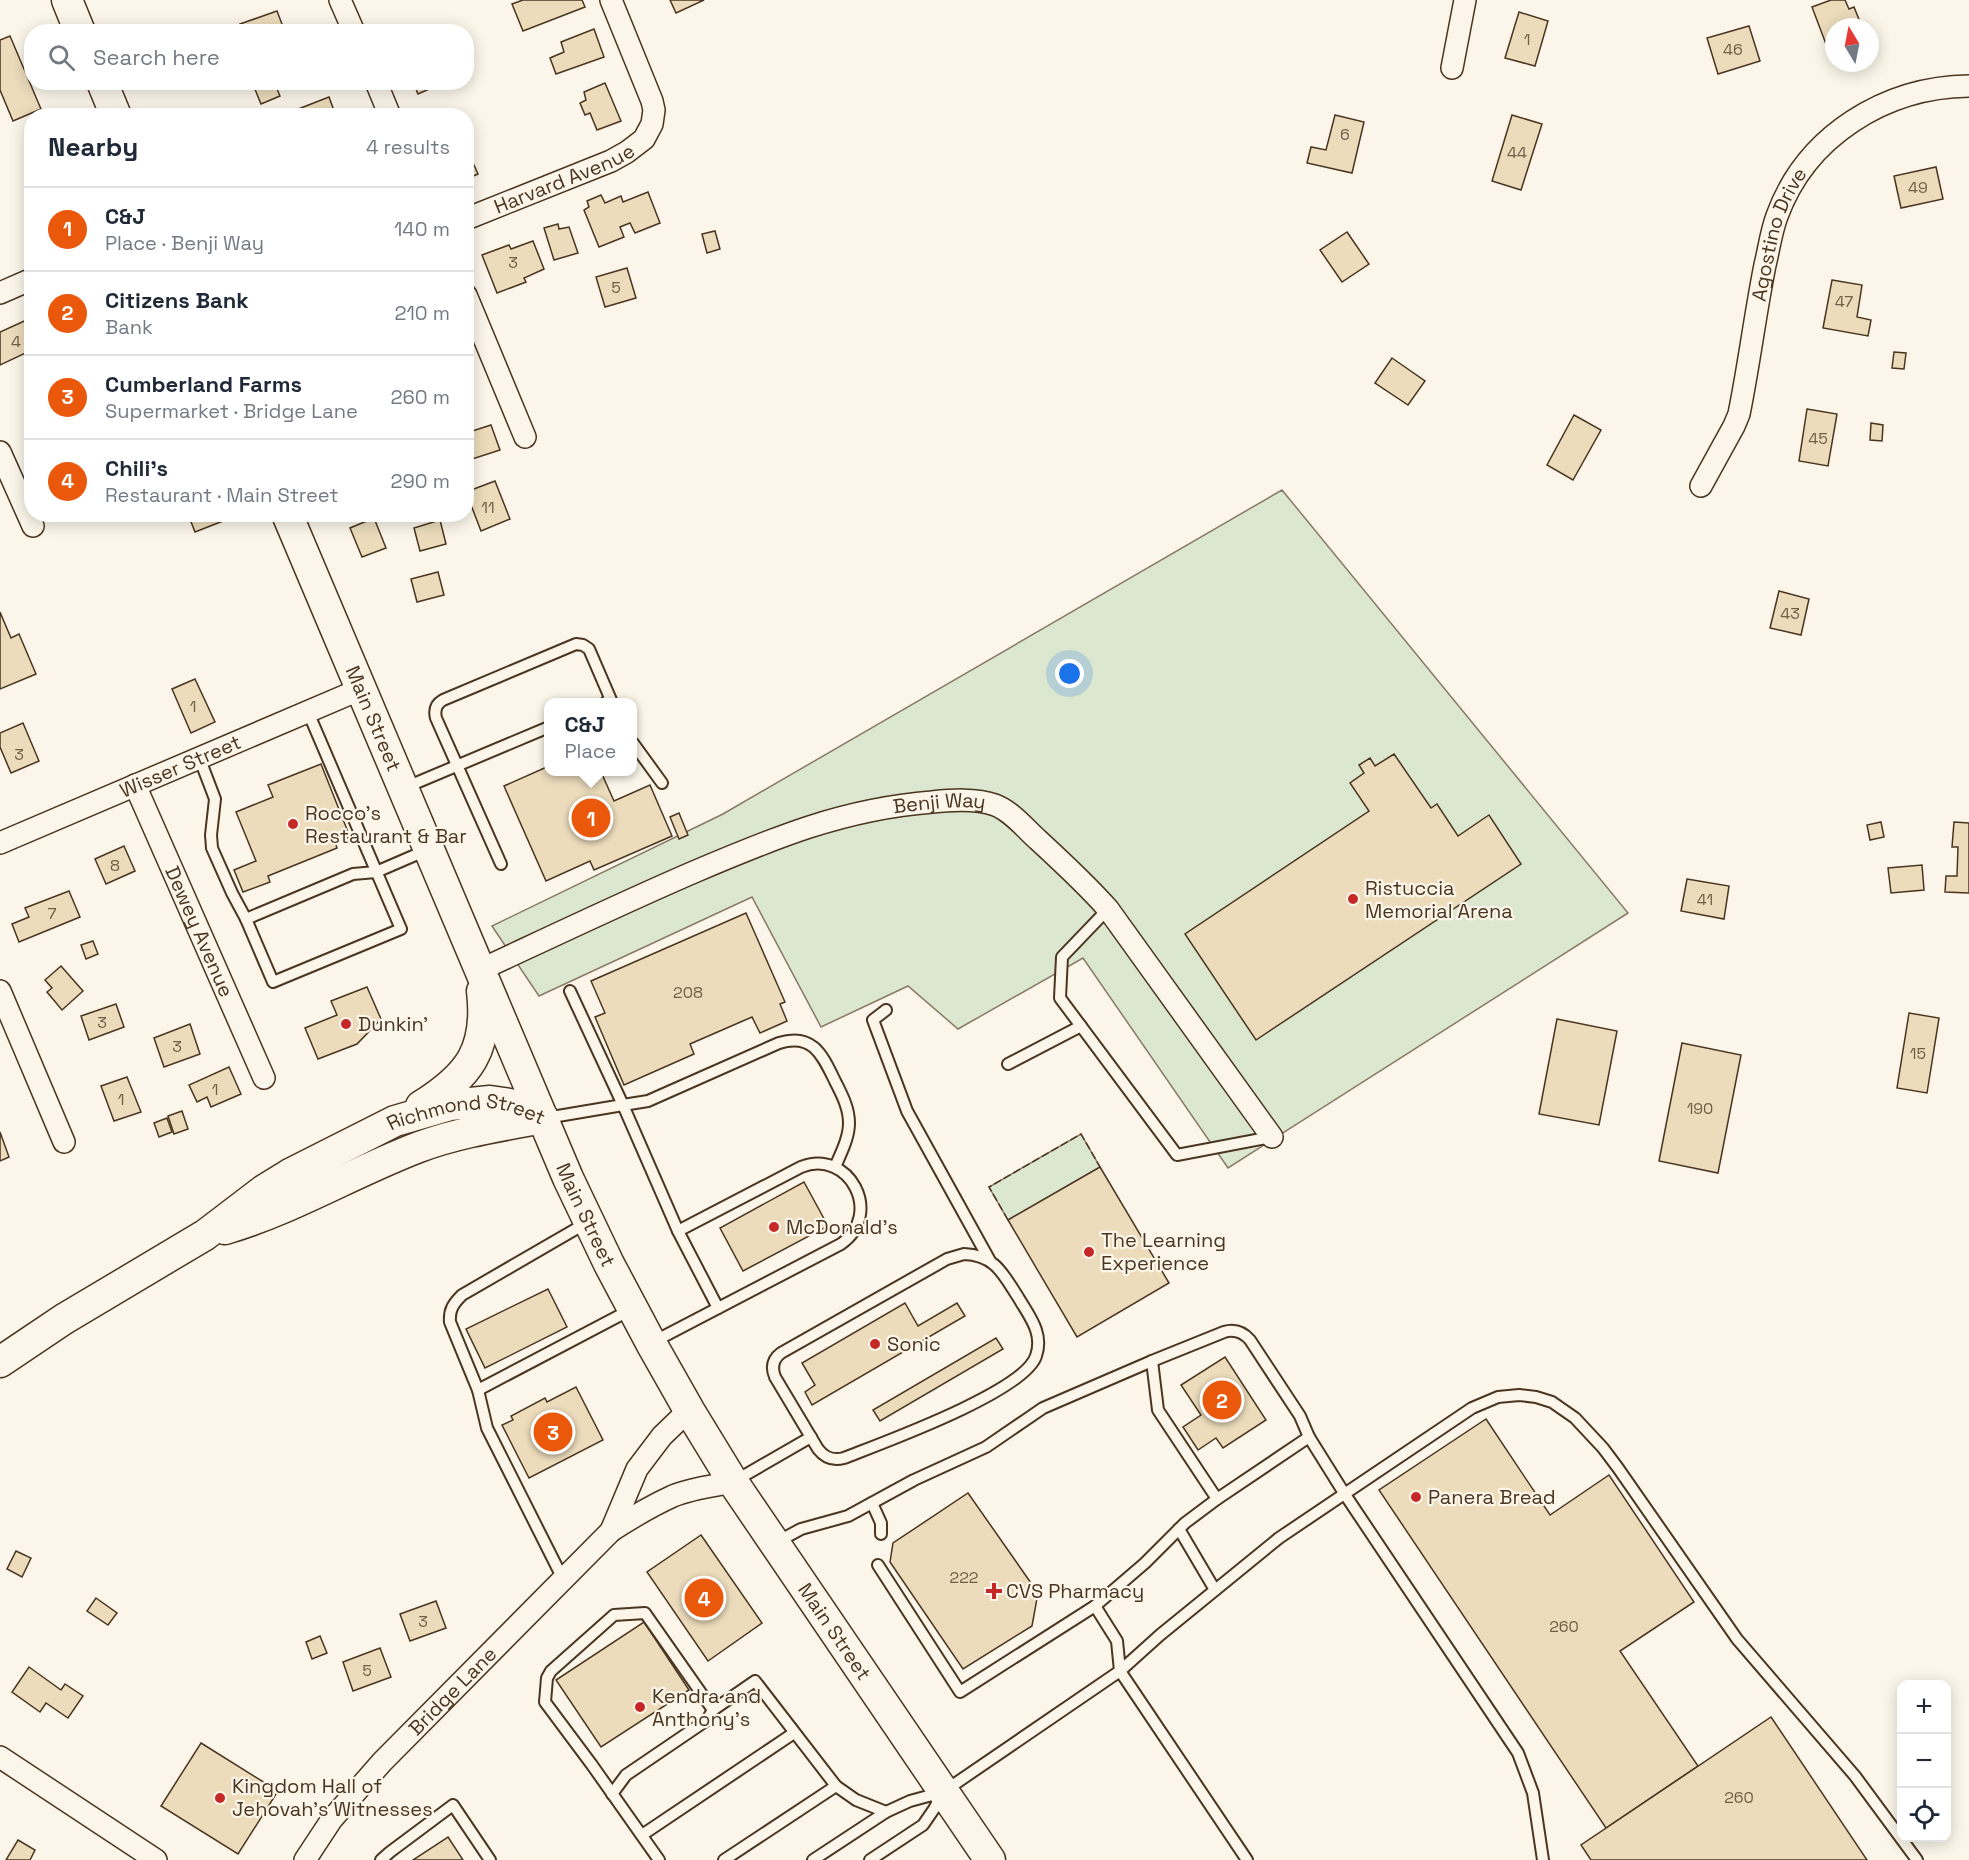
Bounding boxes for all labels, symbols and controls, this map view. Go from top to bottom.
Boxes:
north arrow [1825,18,1879,72]
search box [24,24,474,90]
house number: 1 [1524,29,1530,50]
house number: 46 [1723,39,1743,60]
icon: search [45,41,78,74]
text: Search here [93,43,220,71]
house number: 6 [1340,124,1350,145]
text: Nearby [48,130,138,164]
text: 4 results [366,134,450,160]
street label: Harvard Avenue [490,138,640,220]
house number: 44 [1507,142,1527,163]
street label: Agostino Drive [1746,162,1812,303]
house number: 49 [1908,177,1928,198]
text: C&J [105,202,146,230]
text: 1 [63,216,72,242]
text: 140 m [394,216,450,242]
text: Place · Benji Way [105,230,264,256]
house number: 3 [508,252,518,273]
house number: 5 [611,277,621,298]
text: Citizens Bank [105,286,249,314]
house number: 47 [1835,291,1853,312]
text: 2 [62,300,73,326]
text: 210 m [394,300,450,326]
text: Bank [105,314,153,340]
house number: 4 [11,331,21,352]
text: Cumberland Farms [105,370,302,398]
text: 3 [61,384,74,410]
text: 260 m [391,384,450,410]
text: Supermarket · Bridge Lane [105,398,358,424]
house number: 45 [1808,428,1828,449]
text: Chili's [105,454,168,482]
text: 4 [61,468,74,494]
text: 290 m [391,468,450,494]
text: Restaurant · Main Street [105,482,339,508]
house number: 11 [481,497,495,518]
house number: 43 [1780,603,1800,624]
your location [1055,659,1084,688]
street label: Main Street [340,662,407,775]
house number: 1 [190,696,196,717]
popup [544,698,637,776]
text: C&J [565,710,605,738]
street label: Wisser Street [116,729,245,803]
text: Place [565,738,616,764]
house number: 3 [14,744,24,765]
street label: Benji Way [891,787,987,819]
pin: 1 [572,796,610,840]
place label: Rocco's Restaurant & Bar [305,800,467,849]
marker: Rocco's Restaurant & Bar [286,817,300,831]
house number: 8 [110,855,120,876]
street label: Dewey Avenue [159,862,240,1001]
place label: Ristuccia Memorial Arena [1365,875,1513,924]
house number: 41 [1697,889,1713,910]
marker: Ristuccia Memorial Arena [1346,892,1360,906]
house number: 7 [47,903,57,924]
house number: 208 [673,982,703,1003]
place label: Dunkin' [358,1011,428,1037]
house number: 3 [97,1012,107,1033]
marker: Dunkin' [339,1017,353,1031]
house number: 3 [172,1036,182,1057]
house number: 15 [1910,1043,1926,1064]
house number: 1 [212,1079,218,1100]
street label: Richmond Street [382,1088,549,1136]
house number: 1 [118,1089,124,1110]
house number: 190 [1687,1098,1713,1119]
street label: Main Street [550,1159,622,1271]
place label: McDonald's [786,1214,898,1240]
marker: McDonald's [767,1220,781,1234]
place label: The Learning Experience [1101,1227,1226,1276]
marker: The Learning Experience [1082,1245,1096,1259]
place label: Sonic [887,1331,941,1357]
marker: Sonic [868,1337,882,1351]
pin: 2 [1202,1378,1242,1422]
pin: 3 [534,1410,572,1454]
place label: Panera Bread [1428,1484,1556,1510]
marker: Panera Bread [1409,1490,1423,1504]
house number: 222 [950,1567,978,1588]
pin: 4 [684,1576,724,1620]
street label: Main Street [792,1578,877,1685]
place label: CVS Pharmacy [1006,1578,1144,1604]
marker: CVS Pharmacy [987,1584,1001,1598]
house number: 3 [418,1611,428,1632]
house number: 260 [1549,1616,1579,1637]
street label: Bridge Lane [403,1641,502,1741]
house number: 5 [362,1660,372,1681]
map controls [1897,1680,1951,1842]
button: + [1897,1680,1951,1734]
place label: Kendra and Anthony's [652,1683,761,1732]
marker: Kendra and Anthony's [633,1700,647,1714]
button: − [1897,1734,1951,1788]
place label: Kingdom Hall of Jehovah's Witnesses [232,1773,433,1822]
house number: 260 [1724,1787,1754,1808]
button: locate [1897,1788,1951,1842]
marker: Kingdom Hall of Jehovah's Witnesses [213,1791,227,1805]

